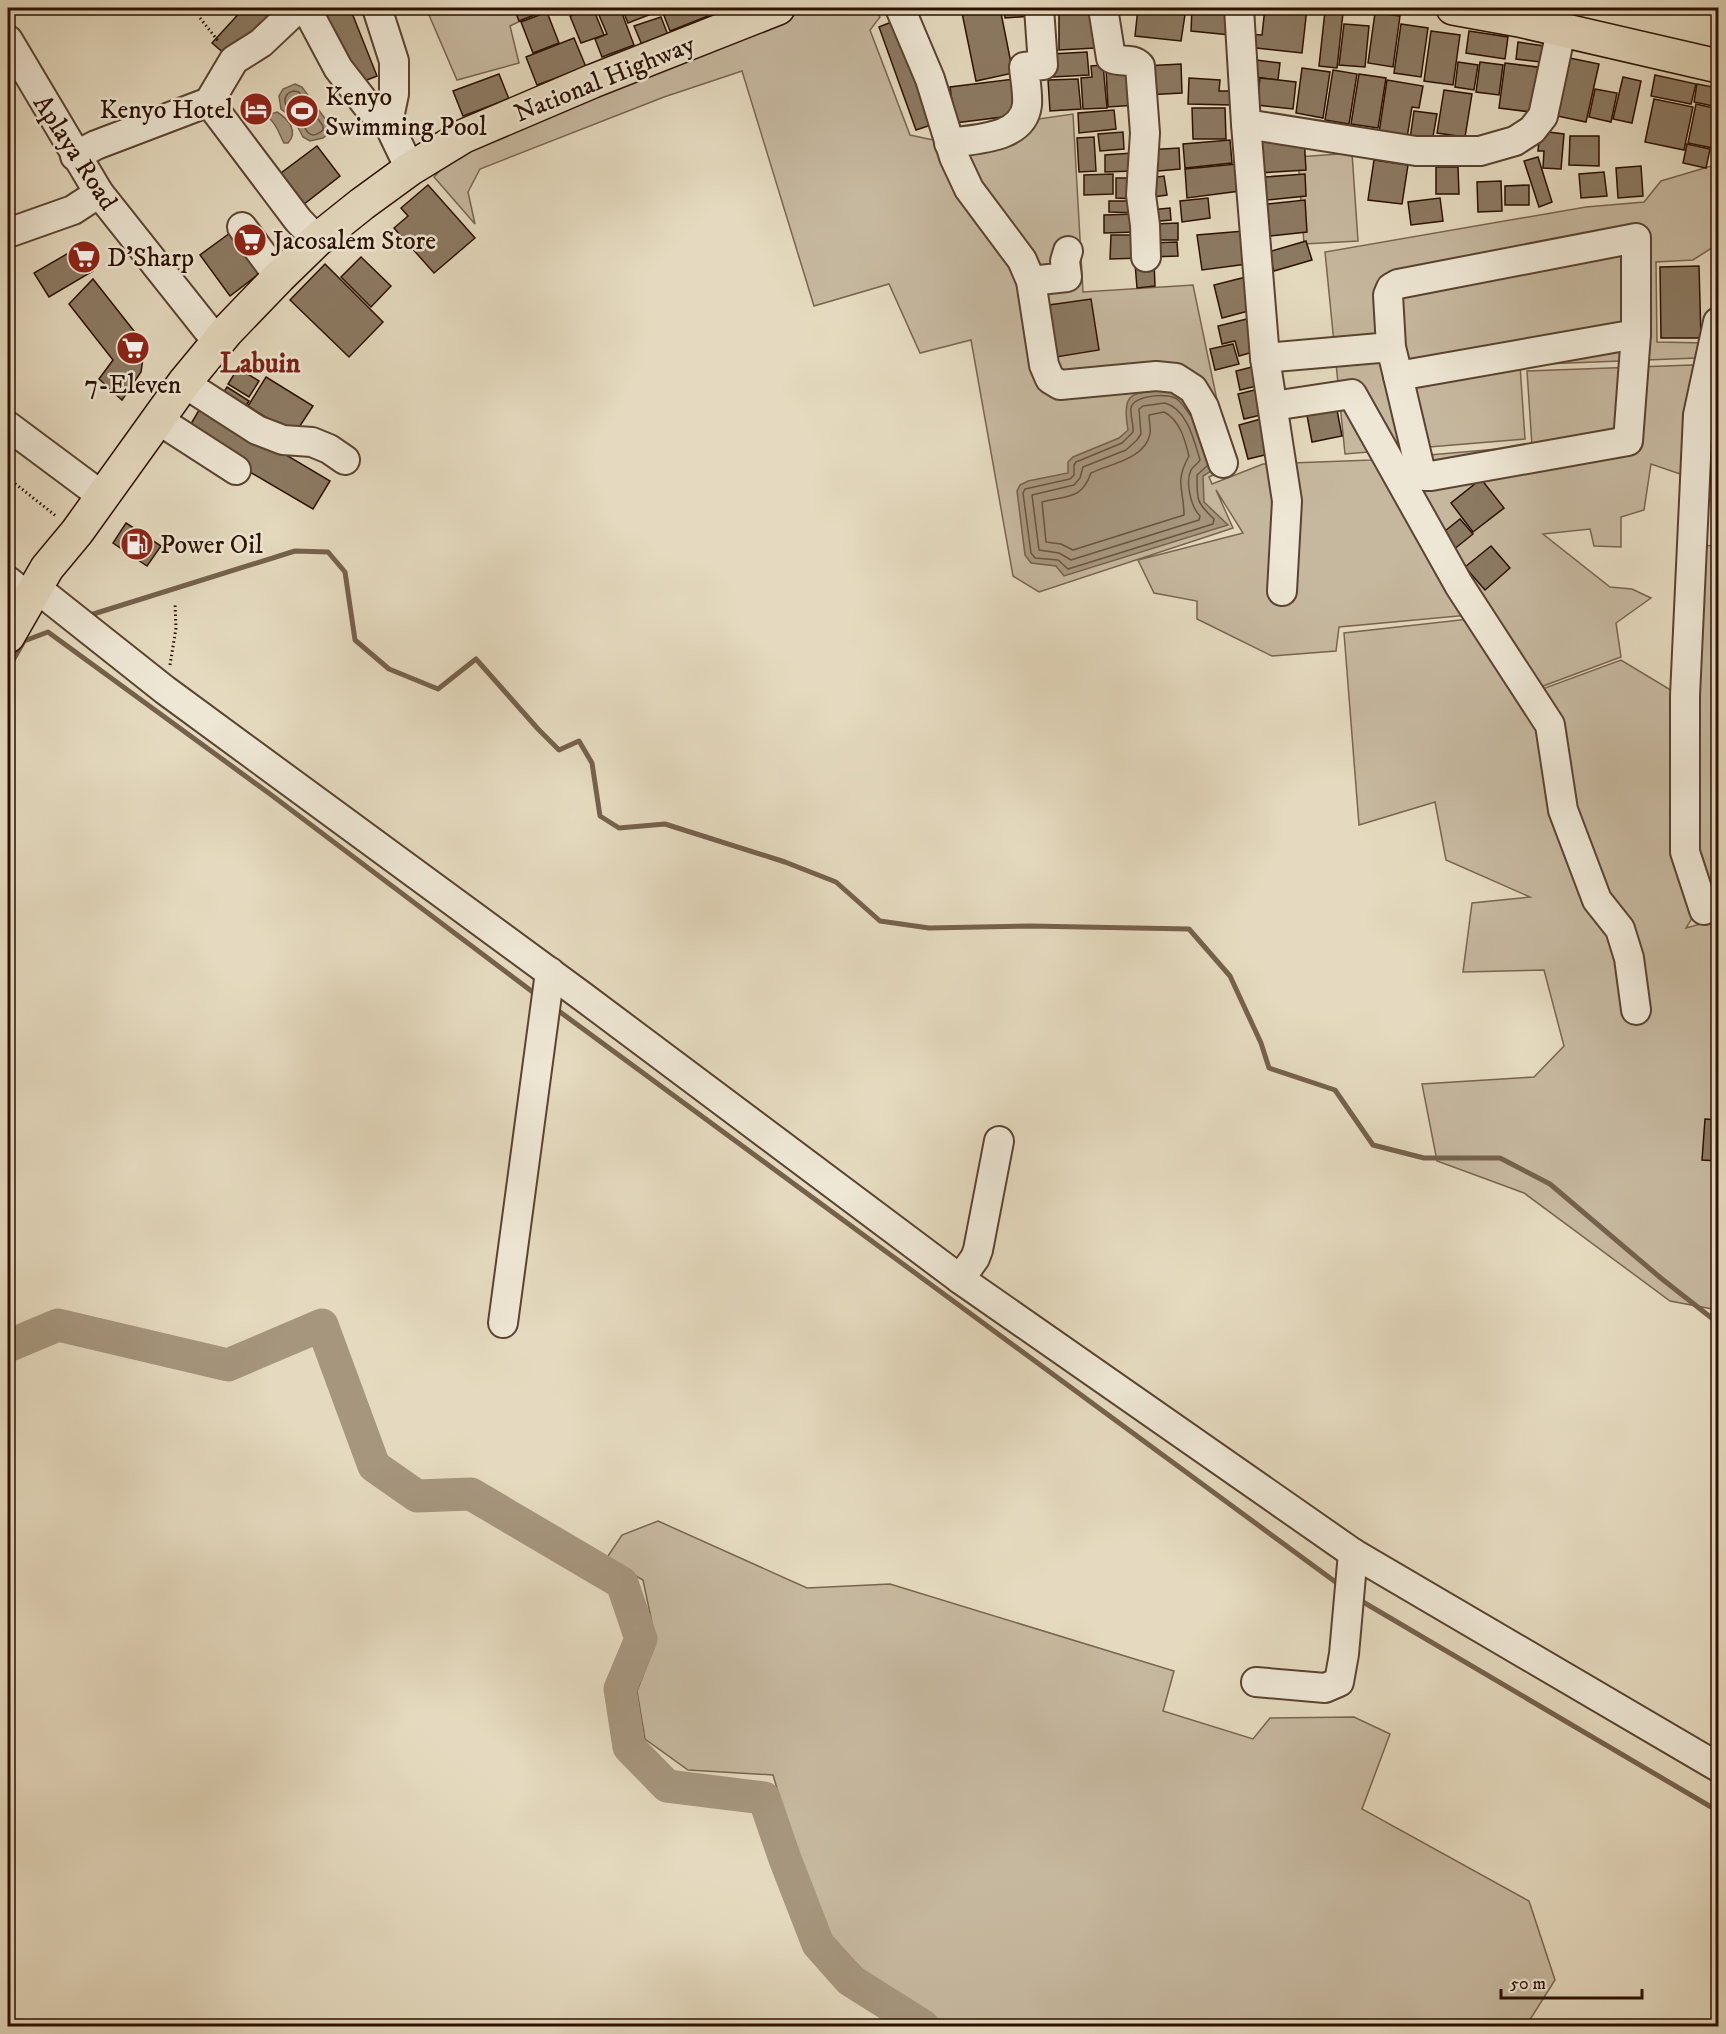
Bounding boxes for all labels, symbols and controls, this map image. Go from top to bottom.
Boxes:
street label: National Highway [509,28,700,131]
place label: Kenyo Swimming Pool [325,81,487,144]
street label: Aplaya Road [25,89,124,217]
hotel icon: Kenyo Hotel [238,91,274,127]
sports icon: Kenyo Swimming Pool [284,93,320,129]
place label: Kenyo Hotel [99,94,233,127]
supermarket icon: Jacosalem Store [232,222,268,258]
place label: Jacosalem Store [271,225,436,258]
supermarket icon: D'Sharp [66,239,102,275]
place label: D'Sharp [107,242,194,275]
supermarket icon: 7-Eleven [115,330,151,366]
district label: Labuin [220,346,301,381]
place label: 7-Eleven [85,369,182,402]
fuel station icon: Power Oil [119,526,155,562]
place label: Power Oil [160,529,263,562]
scale bar [1501,1962,1642,2000]
text: 50 m [1510,1973,1546,1995]

